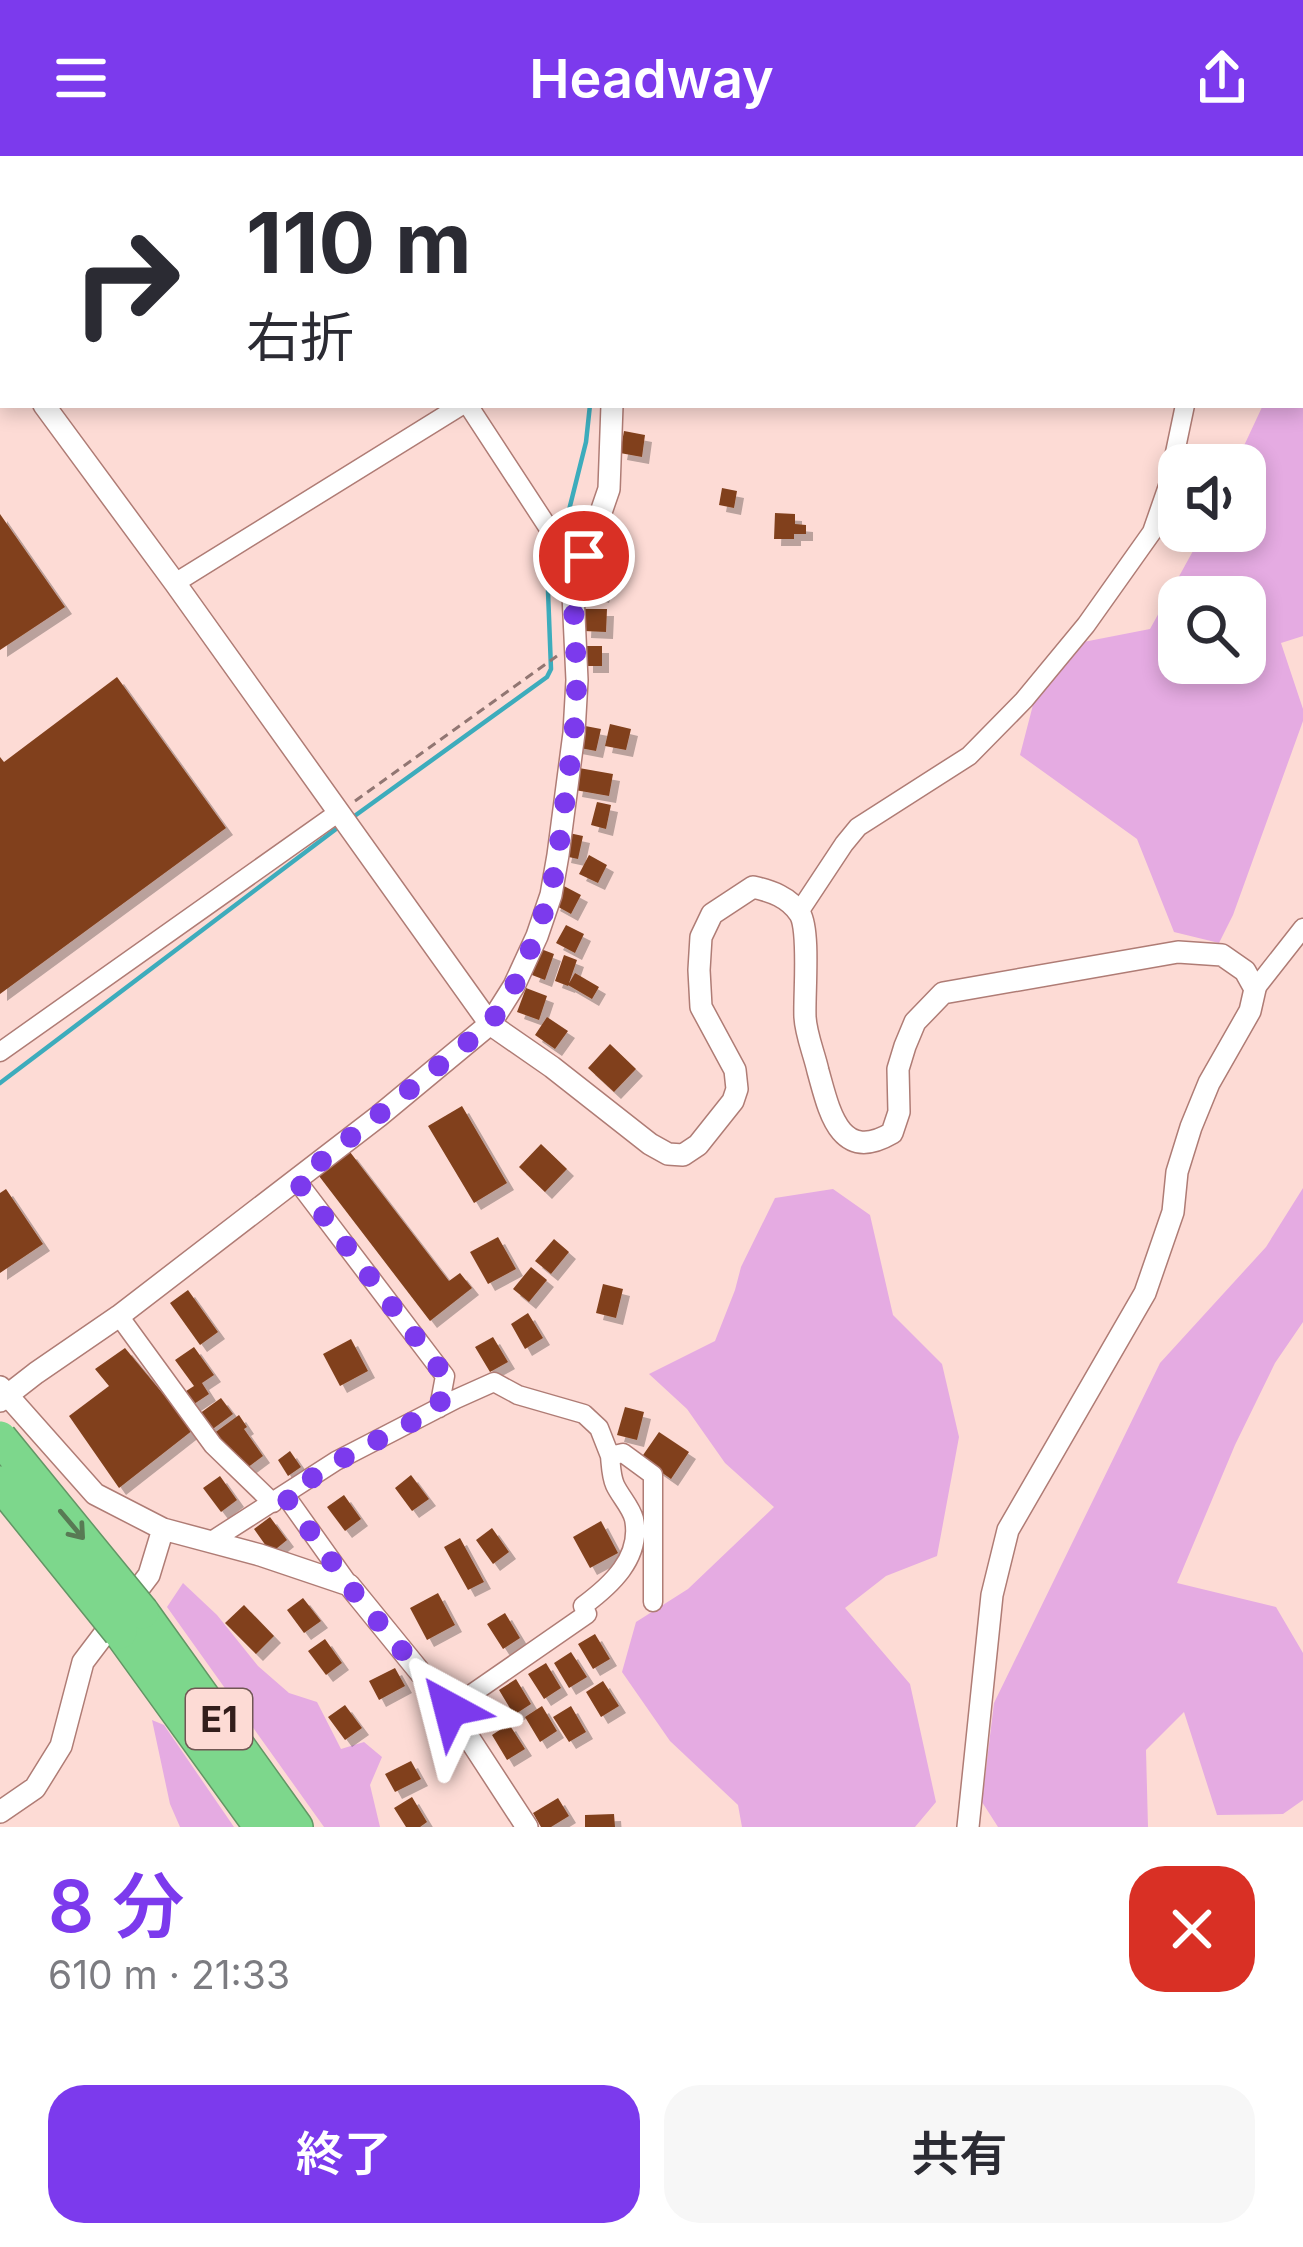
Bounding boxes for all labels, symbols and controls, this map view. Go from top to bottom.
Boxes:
icon: menu [48,45,114,111]
icon: share [1189,45,1255,111]
text: Headway [529,46,774,111]
text: 110 m [246,192,472,293]
icon: right [48,204,204,360]
text: 右折 [246,305,354,370]
map controls [1158,444,1266,684]
button: sound [1158,444,1266,552]
pin [533,505,635,607]
icon: arrive [551,523,617,589]
button: search [1158,576,1266,684]
one-way arrow [57,1509,85,1540]
position arrow [387,1646,513,1772]
road number: E1 [186,1689,252,1749]
text: 8 分 [48,1862,184,1949]
button: close [1129,1866,1255,1992]
text: 610 m · 21:33 [48,1951,290,1998]
button: 終了 [48,2085,640,2223]
button: 共有 [664,2085,1255,2223]

